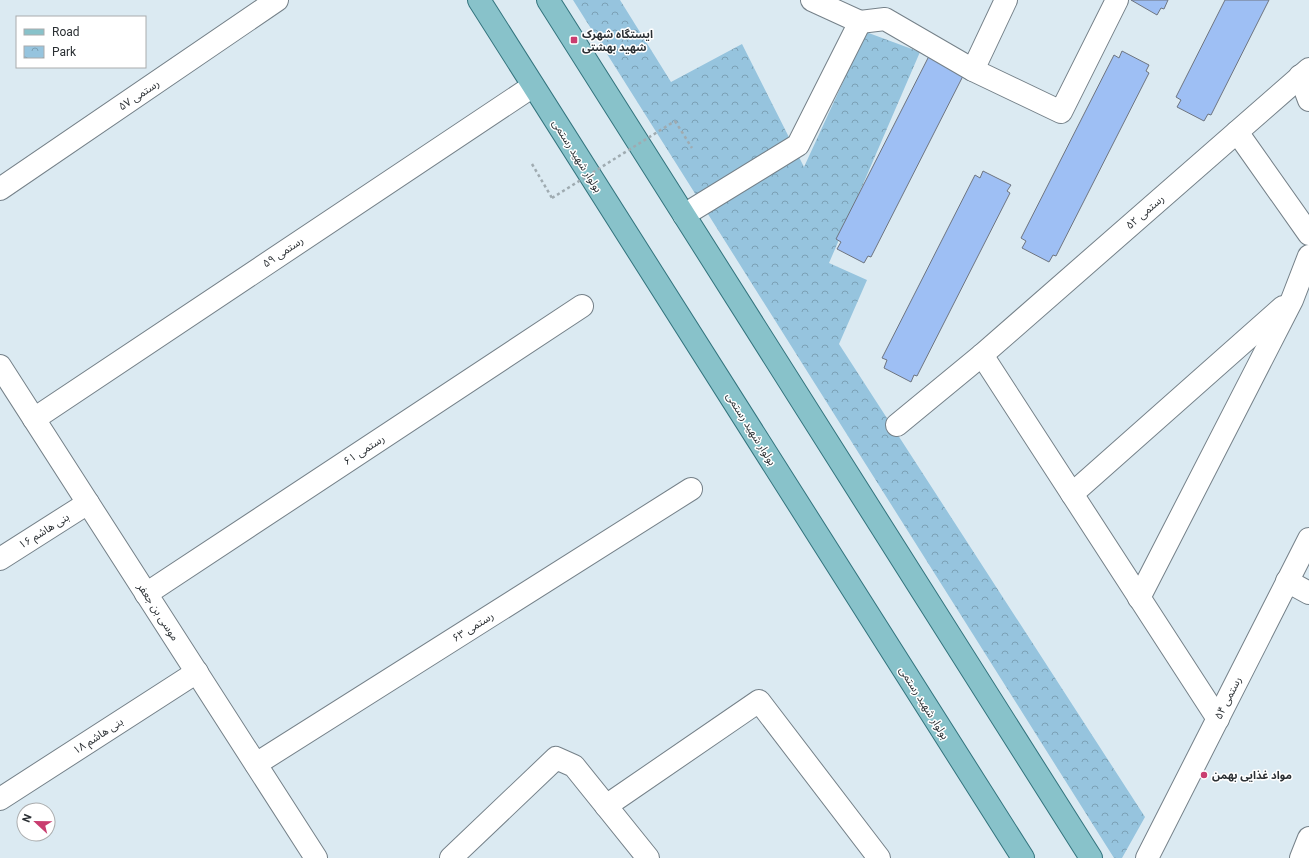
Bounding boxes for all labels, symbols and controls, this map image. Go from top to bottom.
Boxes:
legend [16,16,146,68]
text: Road [52,25,80,39]
place label: ایستگاه شهرک شهید بهشتی [582,28,653,54]
marker: ایستگاه شهرک شهید بهشتی [569,35,579,45]
text: Park [52,45,77,59]
street label: رستمی ۵۷ [116,77,162,113]
street label: بولوار شهید رستمی [549,117,605,195]
street label: رستمی ۵۲ [1123,192,1167,232]
street label: رستمی ۵۹ [260,234,306,270]
street label: بولوار شهید رستمی [723,390,779,468]
street label: رستمی ۶۱ [341,432,387,468]
street label: بنی هاشم ۱۶ [16,510,73,553]
street label: موسی بن جعفر [134,580,182,643]
street label: رستمی ۶۳ [450,609,496,645]
street label: بولوار شهید رستمی [896,664,952,742]
street label: رستمی ۵۴ [1212,674,1244,722]
street label: بنی هاشم ۱۸ [70,715,127,759]
place label: مواد غذایی بهمن [1212,769,1292,782]
marker: مواد غذایی بهمن [1199,770,1209,780]
north arrow [16,802,56,842]
text: N [20,812,35,824]

